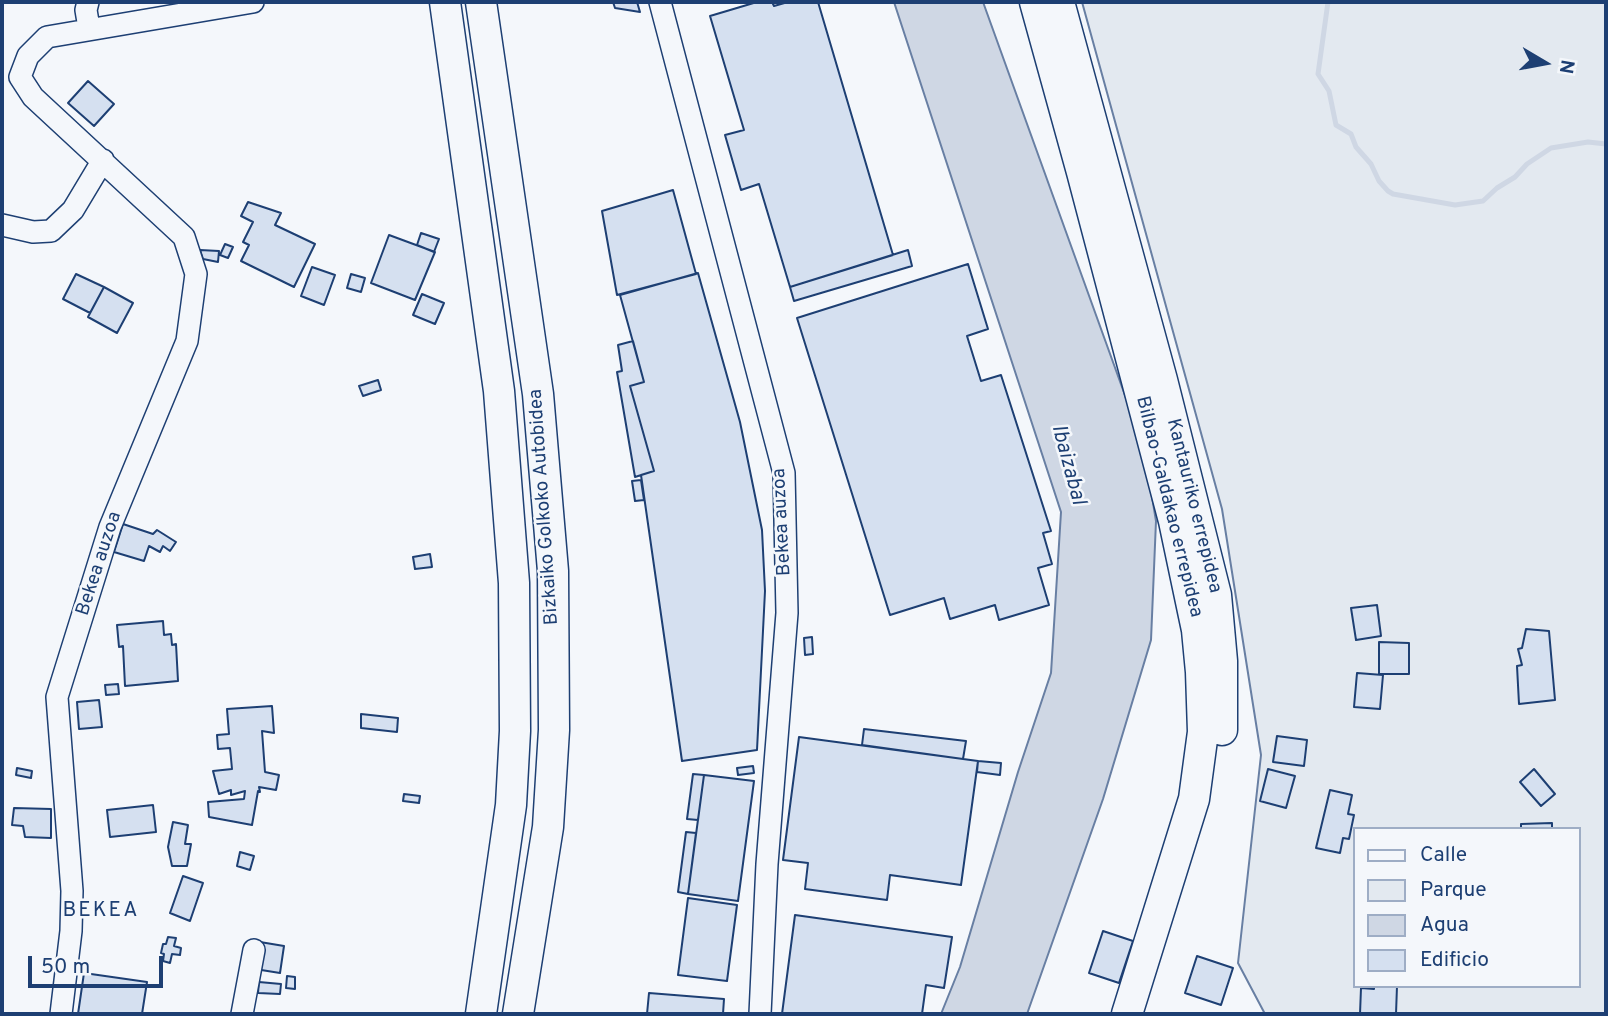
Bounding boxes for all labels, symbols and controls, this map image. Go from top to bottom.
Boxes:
north arrow [1510,28,1580,98]
text: N [1553,58,1579,75]
street label: Bizkaiko Golkoko Autobidea [525,388,565,626]
street label: Bilbao-Galdakao errepidea [1129,394,1207,620]
street label: Kantauriko errepidea [1160,416,1226,596]
water label: Ibaizabal [1044,422,1090,508]
street label: Bekea auzoa [769,468,797,576]
street label: Bekea auzoa [72,509,128,619]
legend [1352,827,1580,988]
text: Calle [1420,842,1467,869]
text: Parque [1420,877,1487,904]
district label: BEKEA [63,899,139,925]
text: Agua [1420,912,1469,939]
scale bar [32,942,166,986]
text: Edificio [1420,947,1489,974]
text: 50 m [41,954,90,981]

